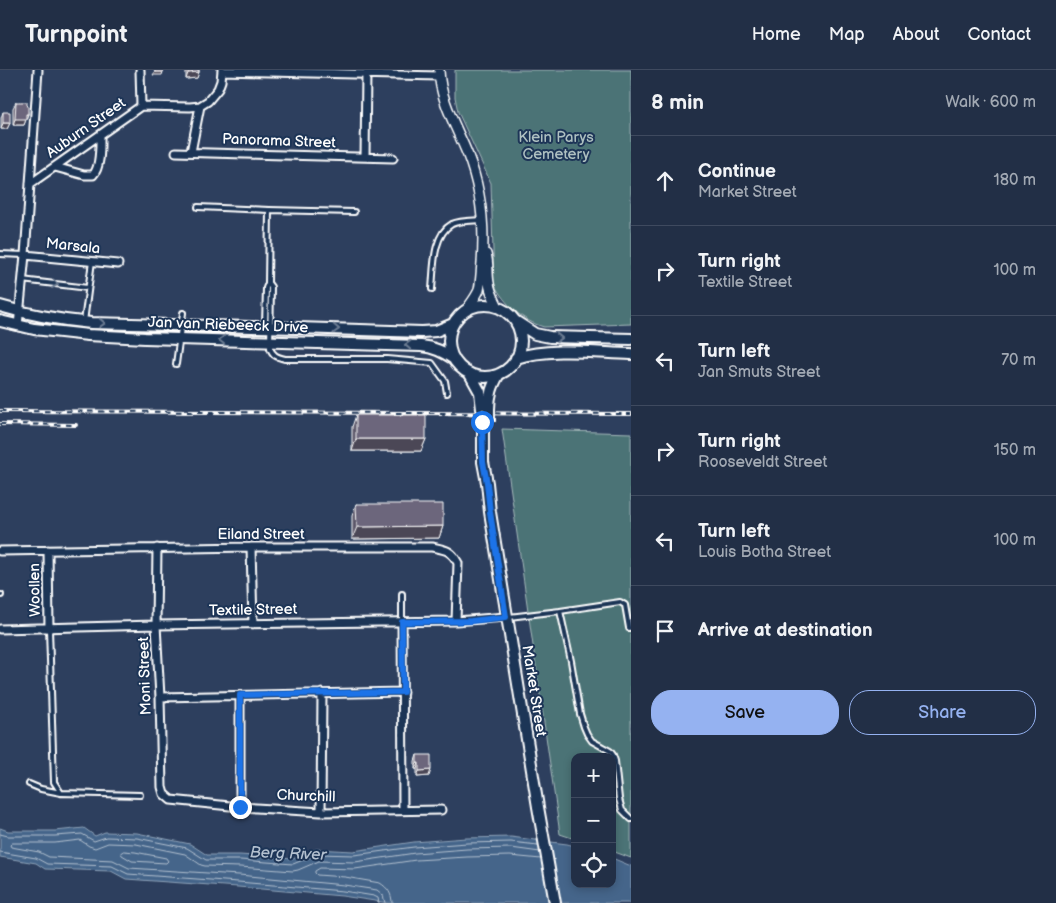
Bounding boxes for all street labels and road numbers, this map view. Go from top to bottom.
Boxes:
street label: Auburn Street [43,93,130,162]
street label: Panorama Street [222,130,337,152]
street label: Marsala [45,234,101,258]
street label: Jan van Riebeeck Drive [147,313,309,337]
street label: Eiland Street [217,525,305,544]
street label: Woollen [25,563,45,617]
street label: Textile Street [209,600,298,620]
street label: Moni Street [134,636,156,716]
street label: Market Street [517,644,551,738]
street label: Churchill [276,785,336,807]

